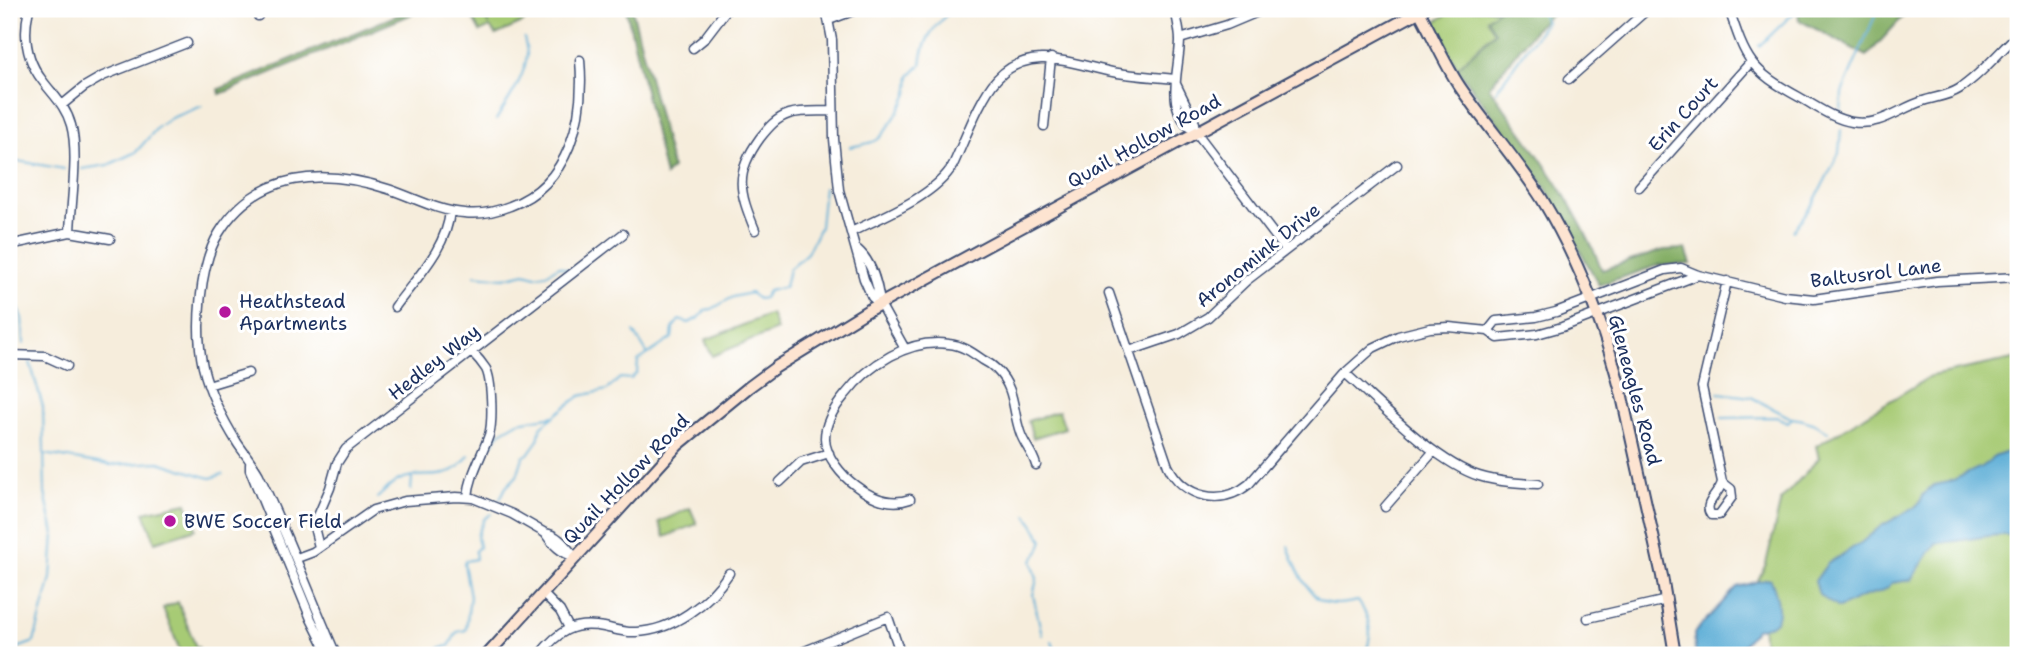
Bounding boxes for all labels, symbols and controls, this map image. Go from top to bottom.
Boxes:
street label: Erin Court [1643,71,1723,157]
street label: Quail Hollow Road [1063,88,1225,194]
street label: Aronomink Drive [1191,197,1325,313]
street label: Baltusrol Lane [1809,253,1943,293]
place label: Heathstead Apartments [239,289,347,336]
marker: Heathstead Apartments [217,304,233,320]
street label: Gleneagles Road [1603,312,1667,468]
street label: Hedley Way [383,318,485,406]
street label: Quail Hollow Road [557,408,695,550]
place label: BWE Soccer Field [184,509,342,534]
marker: BWE Soccer Field [162,513,178,529]

